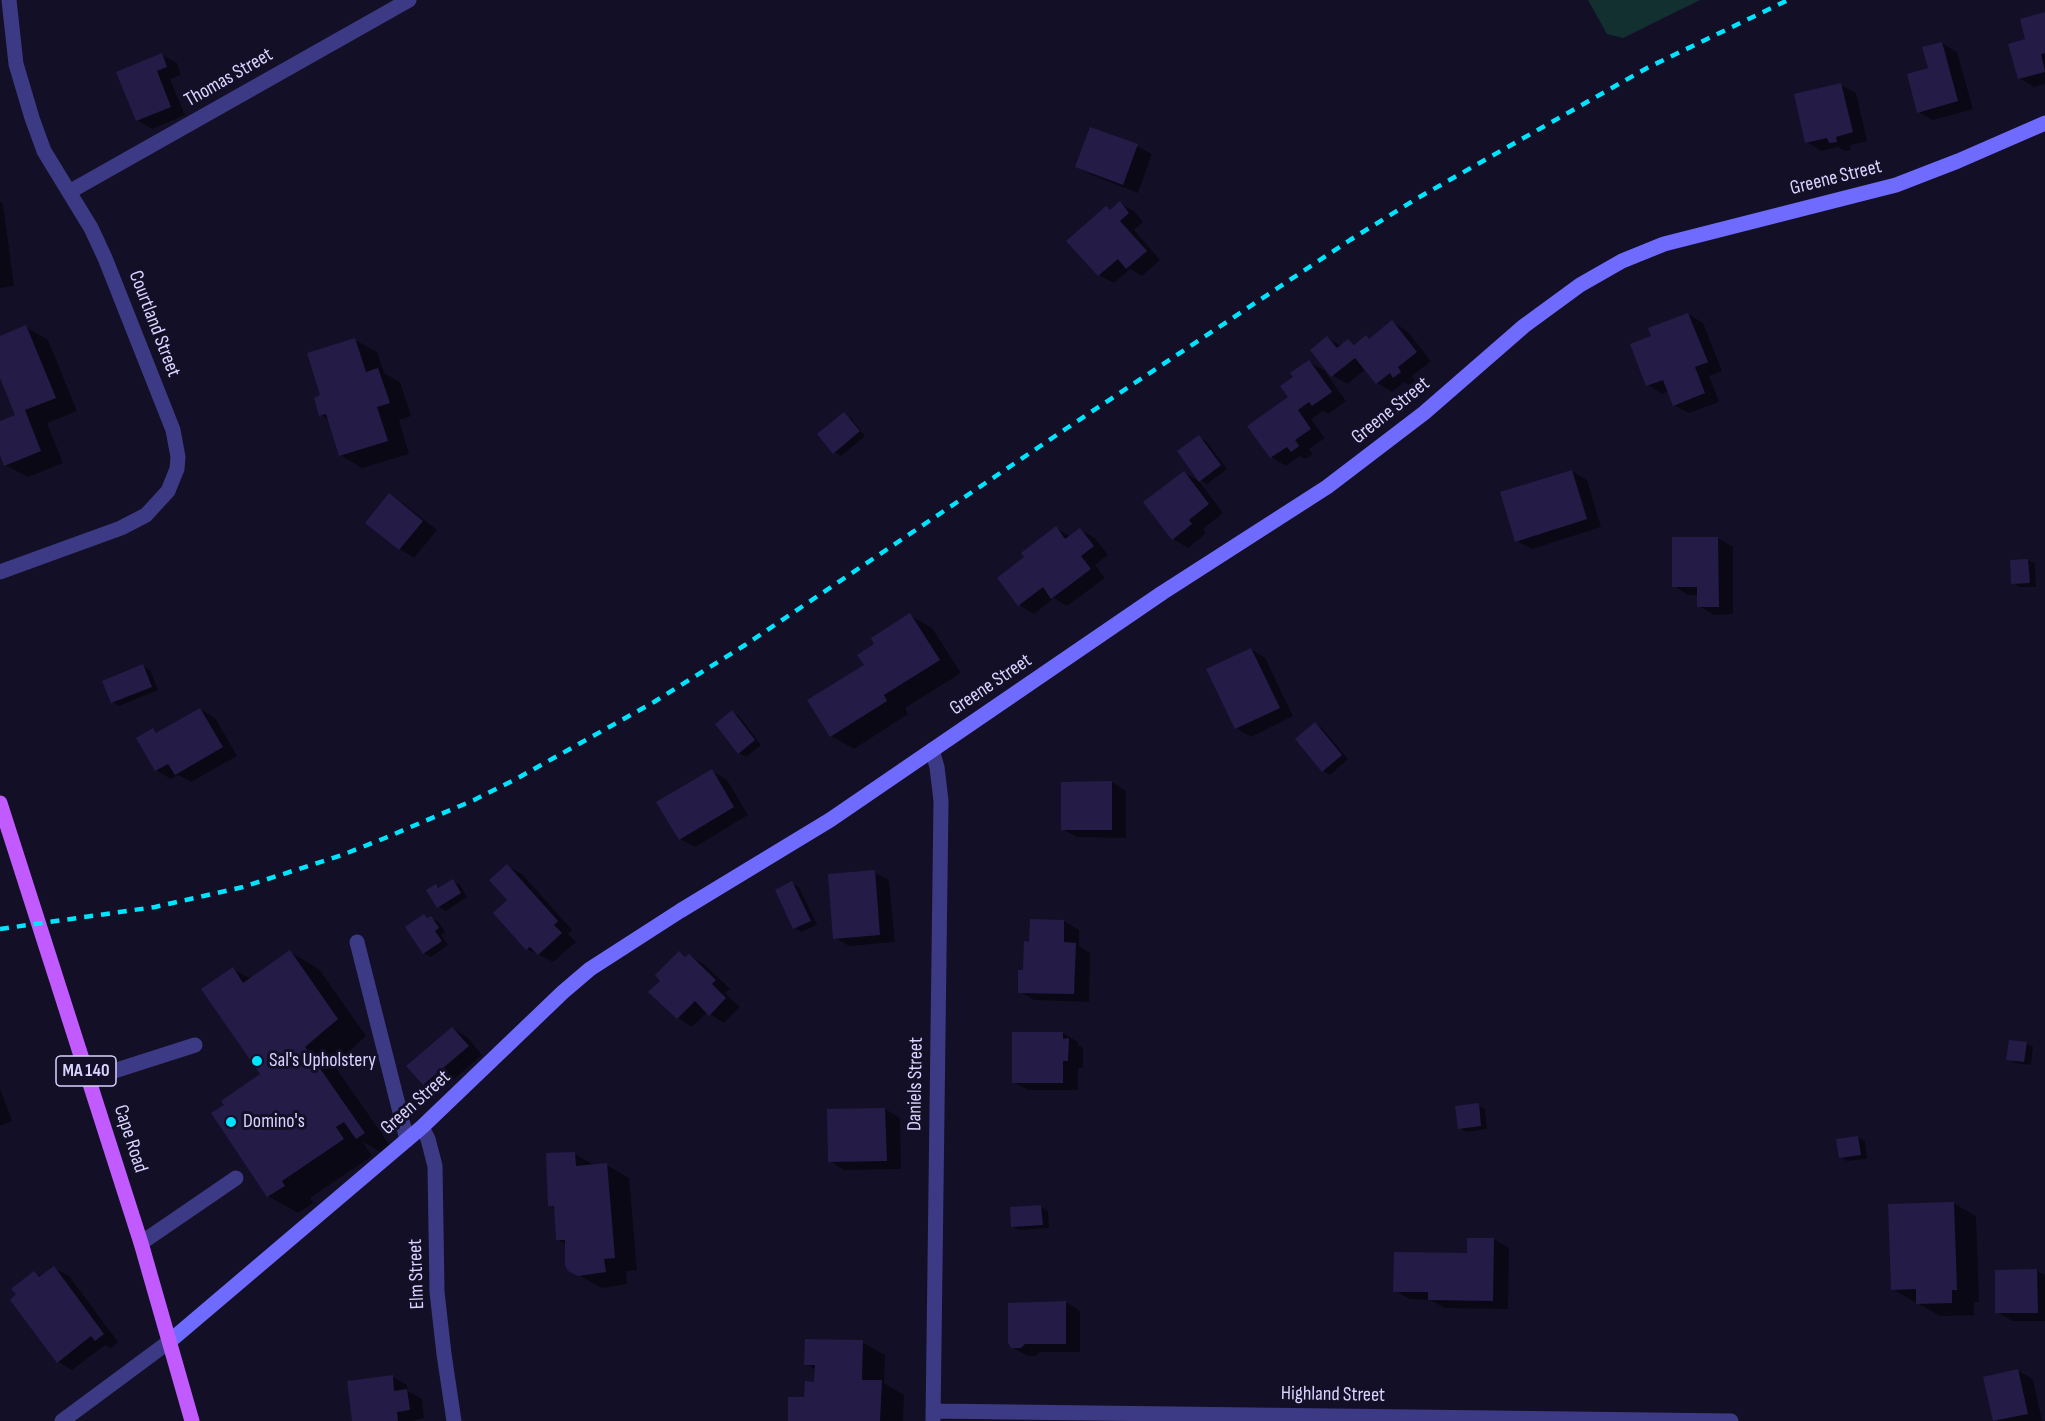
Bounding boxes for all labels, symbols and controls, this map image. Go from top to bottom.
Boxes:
street label: Thomas Street [181,43,277,113]
street label: Greene Street [1788,155,1884,201]
street label: Courtland Street [123,267,185,381]
street label: Greene Street [1347,372,1435,450]
street label: Greene Street [946,649,1036,721]
street label: Daniels Street [903,1037,929,1131]
place label: Sal's Upholstery [269,1049,376,1073]
marker: Sal's Upholstery [250,1054,264,1068]
road number: MA 140 [56,1056,116,1086]
street label: Green Street [376,1065,456,1141]
street label: Cape Road [108,1102,152,1176]
place label: Domino's [243,1110,305,1134]
marker: Domino's [224,1115,238,1129]
street label: Elm Street [404,1239,430,1309]
street label: Highland Street [1281,1382,1385,1408]

